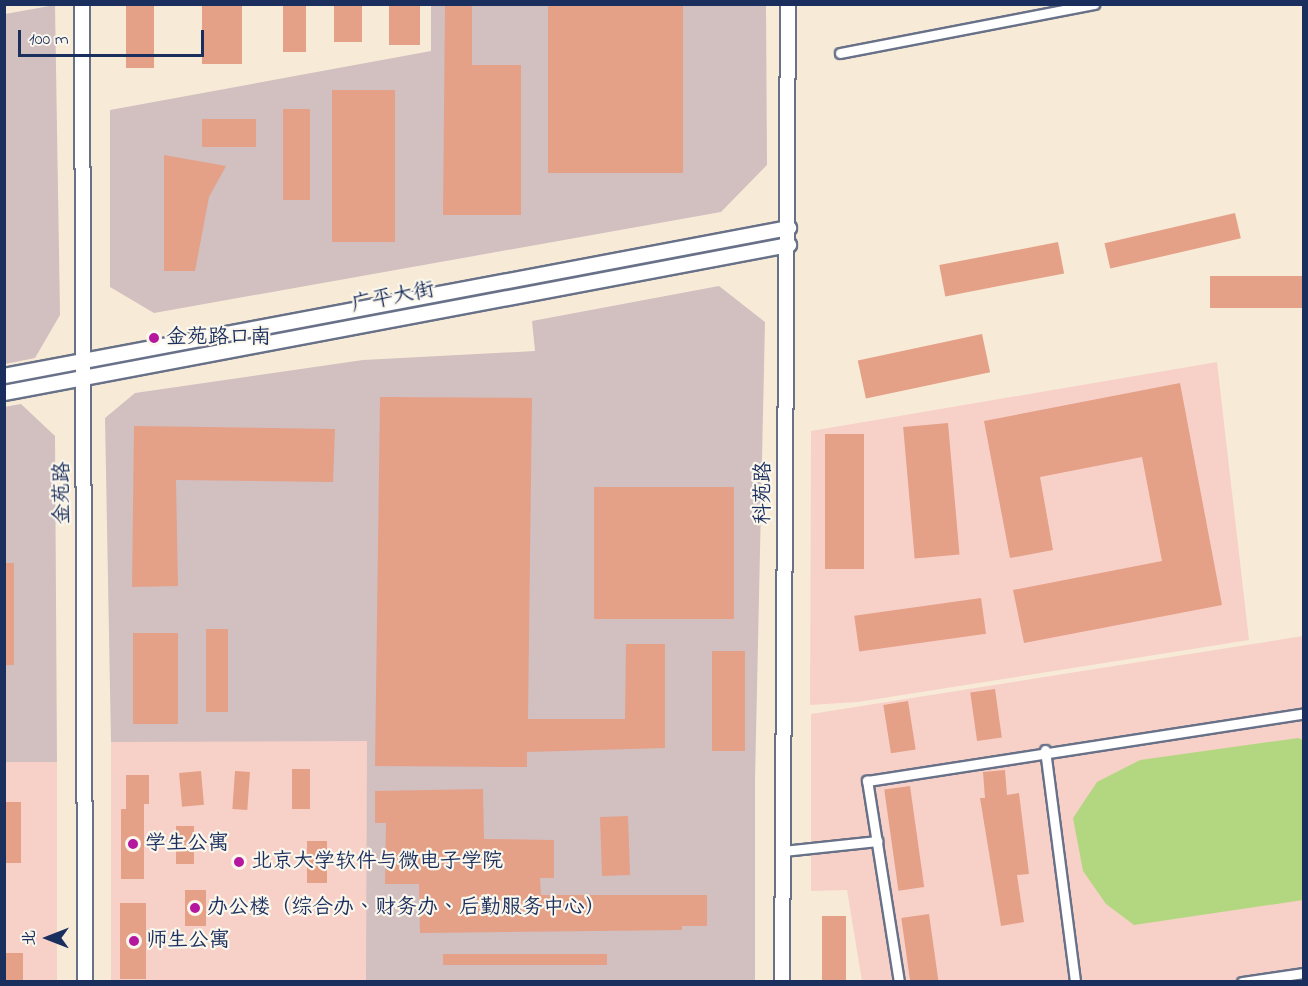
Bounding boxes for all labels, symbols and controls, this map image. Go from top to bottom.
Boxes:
scale bar [21,18,207,56]
text: 100 m [29,27,69,53]
street label: 广平大街 [349,278,437,318]
place label: 金苑路口南 [166,325,271,351]
marker: 金苑路口南 [147,331,161,345]
street label: 科苑路 [751,461,777,525]
street label: 金苑路 [50,462,76,524]
place label: 学生公寓 [145,831,229,857]
marker: 学生公寓 [126,837,140,851]
place label: 北京大学软件与微电子学院 [251,849,503,875]
marker: 北京大学软件与微电子学院 [232,855,246,869]
place label: 办公楼（综合办、财务办、后勤服务中心） [207,895,606,921]
marker: 办公楼（综合办、财务办、后勤服务中心） [188,901,202,915]
north arrow [18,908,78,968]
place label: 师生公寓 [146,928,230,954]
text: 北 [18,930,42,946]
marker: 师生公寓 [127,934,141,948]

